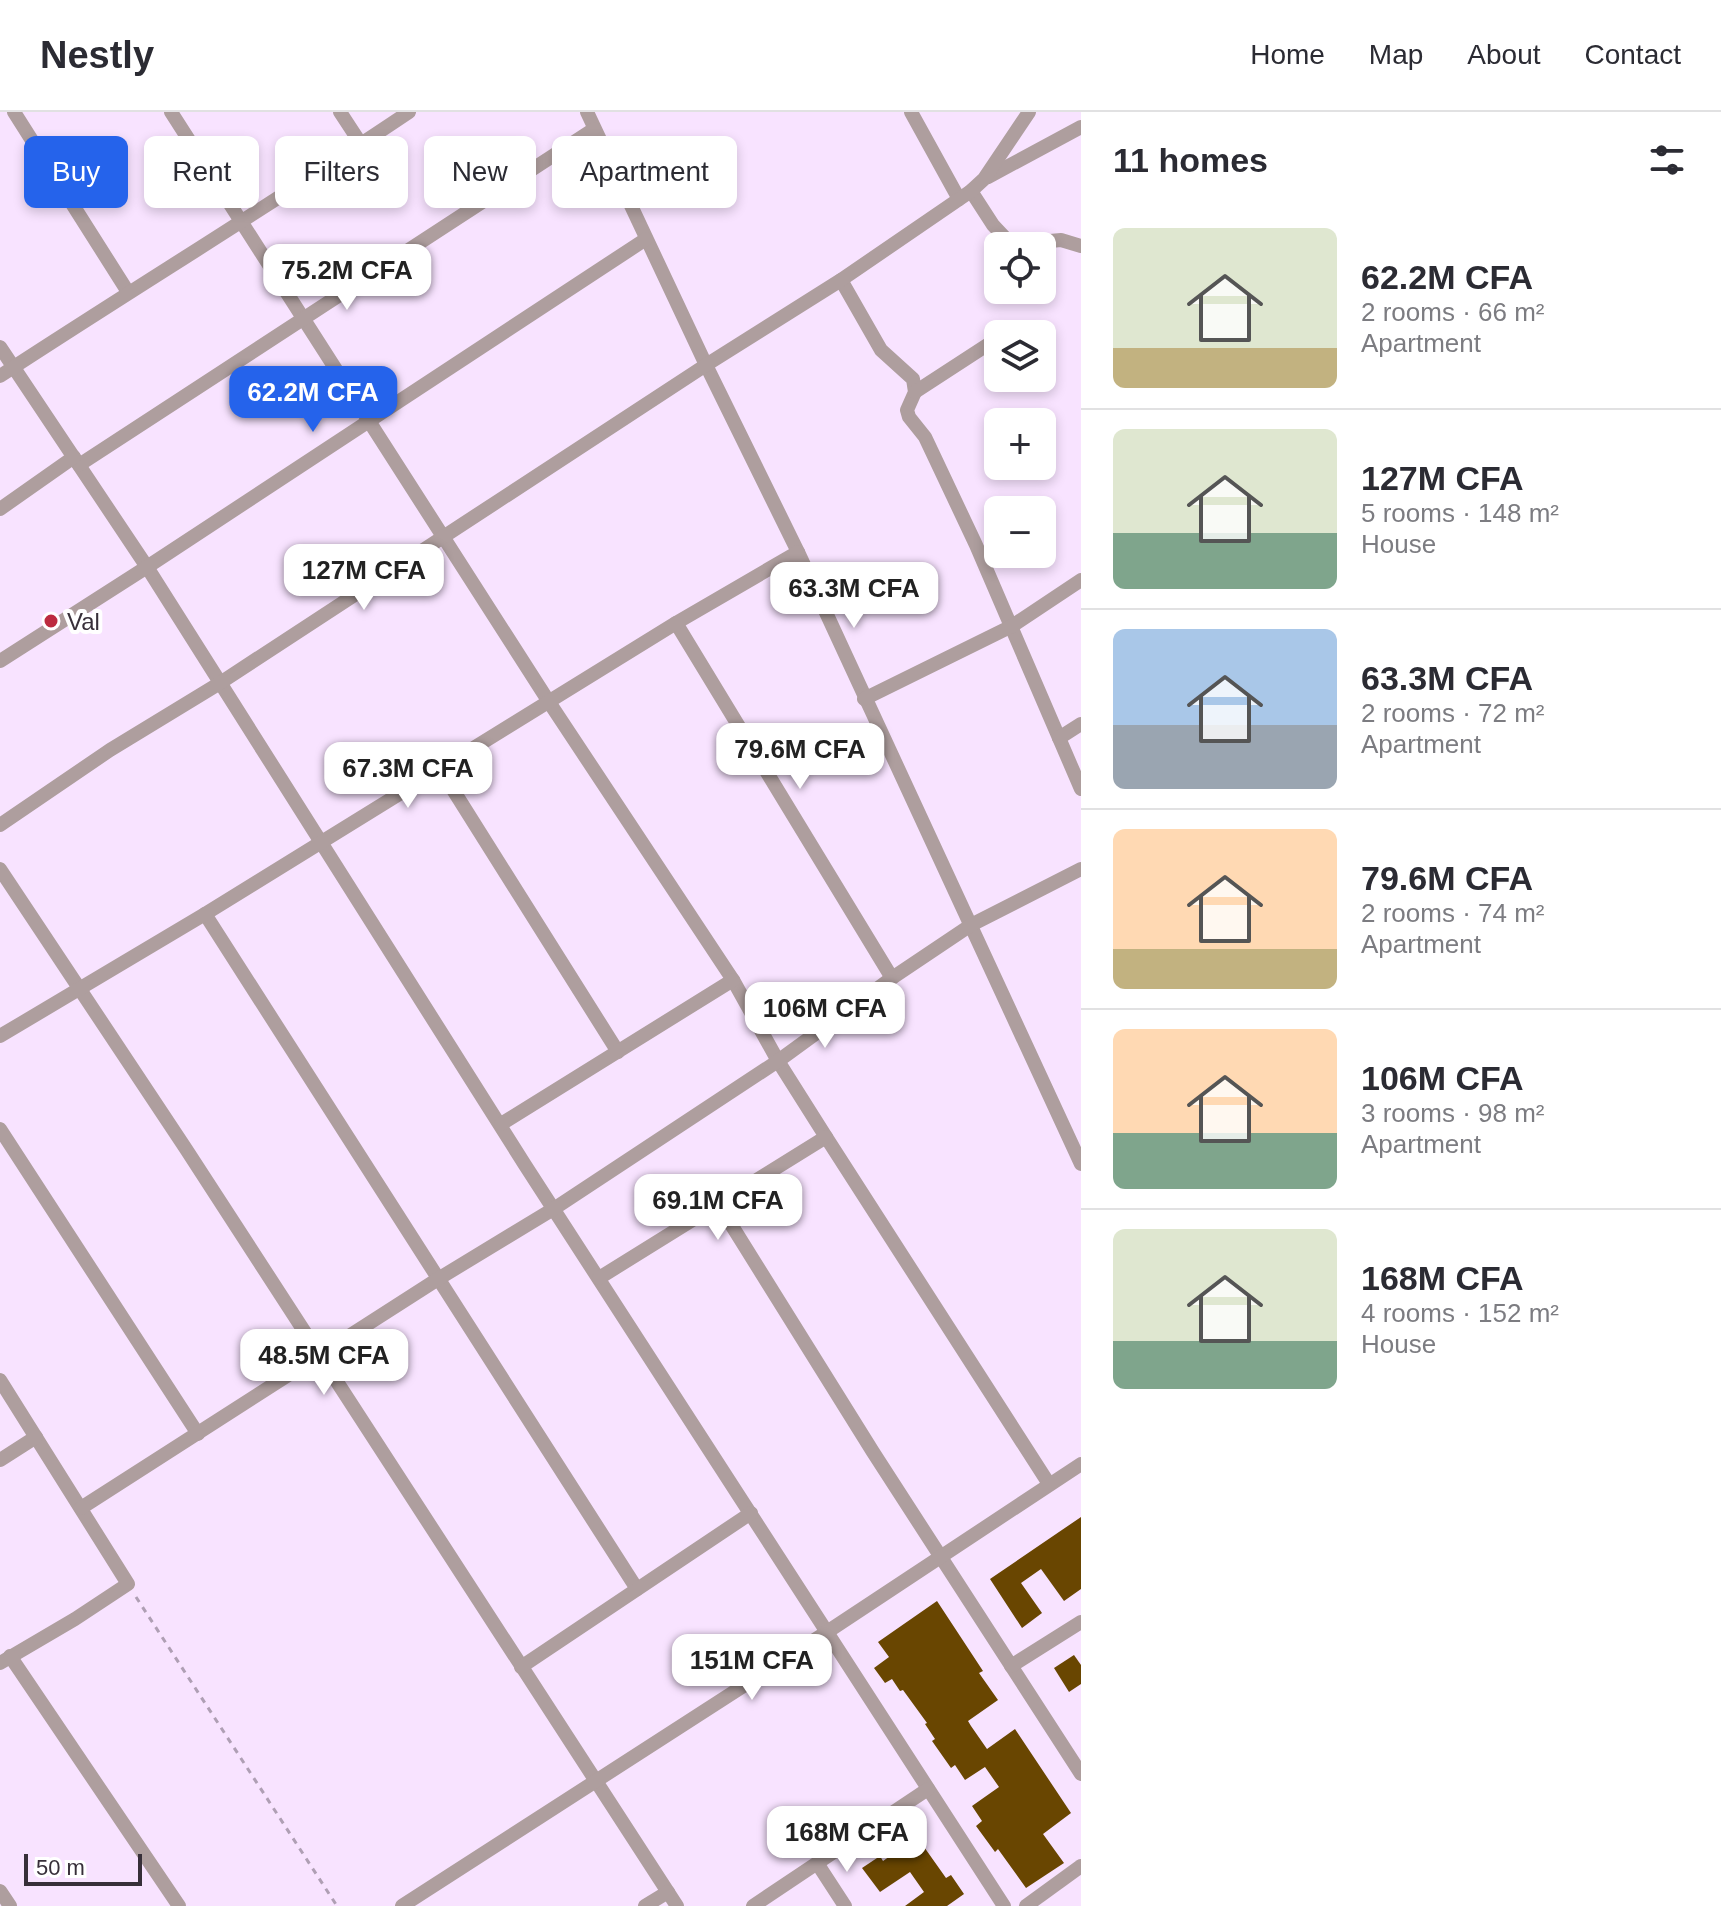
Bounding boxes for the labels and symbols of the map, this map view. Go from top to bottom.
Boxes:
pin: 75.2M CFA [255,244,439,312]
pin: 62.2M CFA [221,366,405,434]
pin: 127M CFA [281,544,447,612]
pin: 63.3M CFA [762,562,946,630]
place label: Val [67,608,100,635]
marker: Val [42,612,60,630]
pin: 79.6M CFA [708,723,892,791]
pin: 67.3M CFA [316,742,500,810]
pin: 106M CFA [742,982,908,1050]
pin: 69.1M CFA [626,1174,810,1242]
pin: 48.5M CFA [232,1329,416,1397]
pin: 151M CFA [669,1634,835,1702]
pin: 168M CFA [764,1806,930,1874]
scale bar [24,1850,142,1886]

